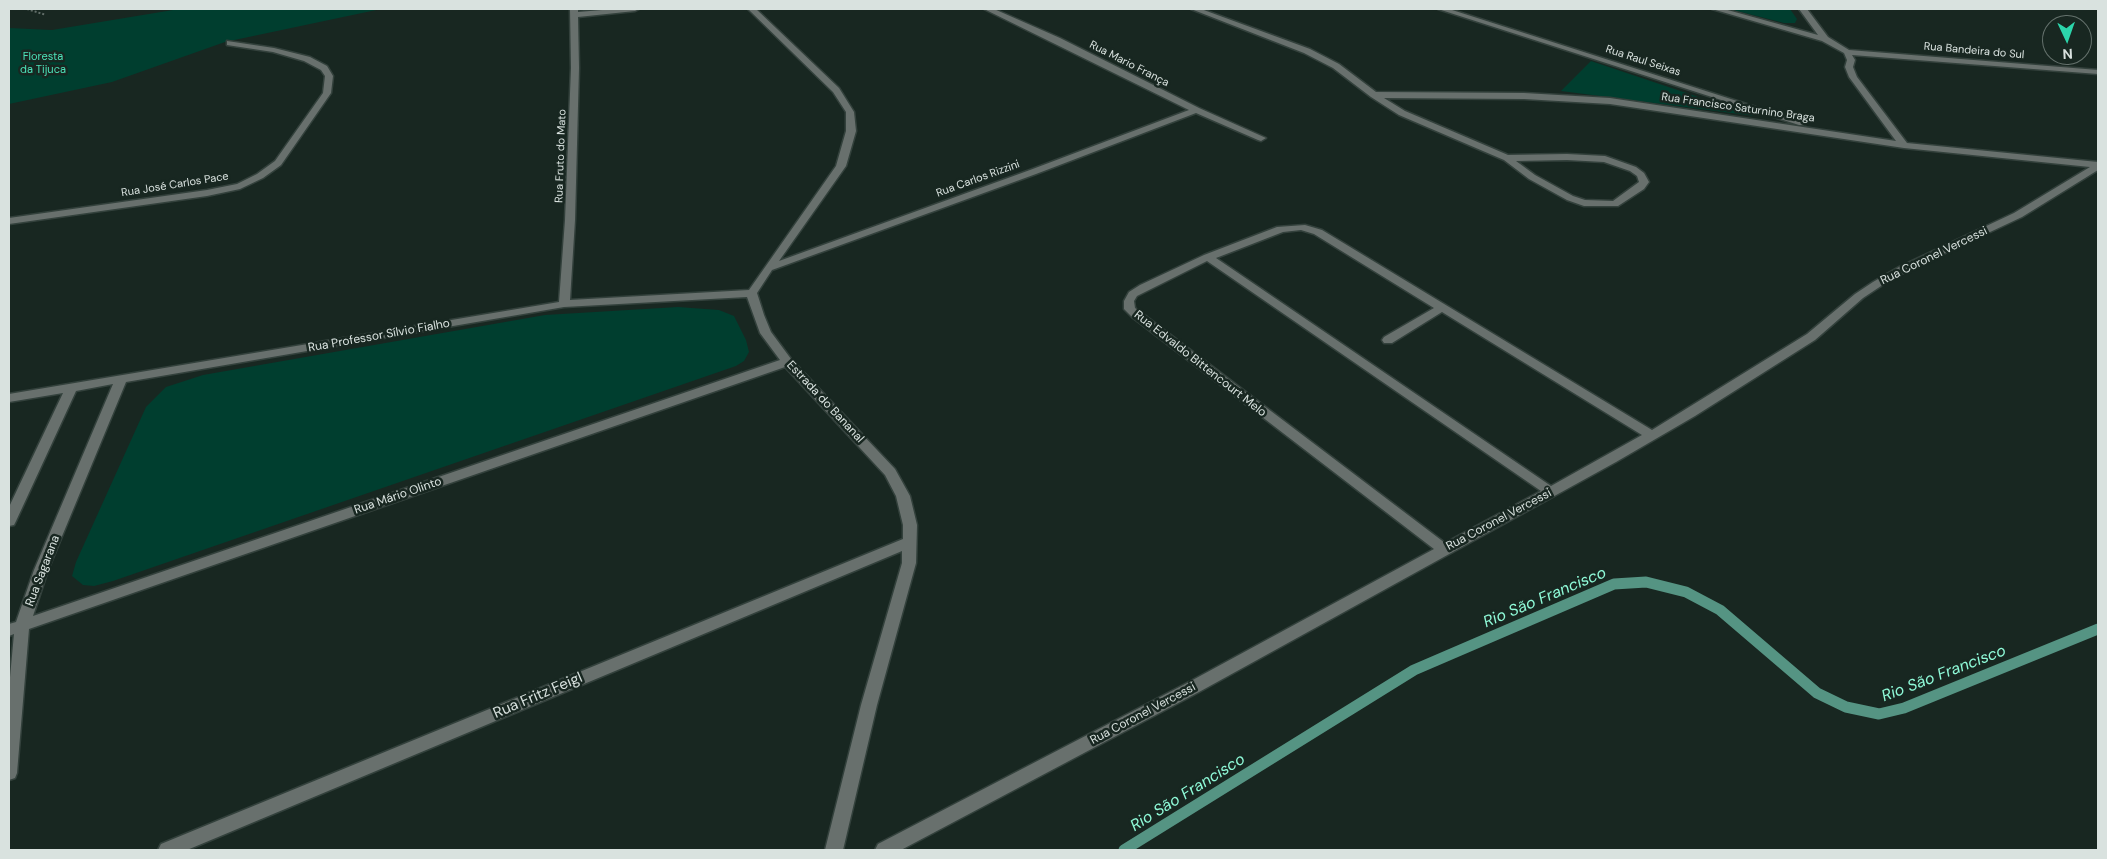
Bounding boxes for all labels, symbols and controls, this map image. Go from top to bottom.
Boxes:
north arrow [2042,15,2092,65]
street label: Rua Mario França [1087,38,1171,90]
street label: Rua Bandeira do Sul [1923,40,2025,62]
street label: Rua Raul Seixas [1604,43,1682,79]
text: N [2062,45,2073,63]
park label: Floresta da Tijuca [20,50,66,76]
street label: Rua Francisco Saturnino Braga [1661,91,1815,125]
street label: Rua Fruto do Mato [553,109,569,203]
street label: Rua Carlos Rizzini [934,158,1022,200]
street label: Rua José Carlos Pace [120,170,230,200]
street label: Rua Coronel Vercessi [1878,224,1990,288]
street label: Rua Edvaldo Bittencourt Melo [1131,308,1269,420]
street label: Rua Professor Sílvio Fialho [307,316,451,356]
street label: Estrada do Bananal [783,358,867,446]
street label: Rua Mário Olinto [352,474,444,518]
street label: Rua Coronel Vercessi [1444,486,1554,554]
street label: Rua Sagarana [23,533,63,609]
water label: Rio São Francisco [1481,563,1609,633]
water label: Rio São Francisco [1879,641,2009,707]
street label: Rua Fritz Feigl [491,669,585,723]
street label: Rua Coronel Vercessi [1088,680,1198,748]
water label: Rio São Francisco [1127,750,1249,836]

